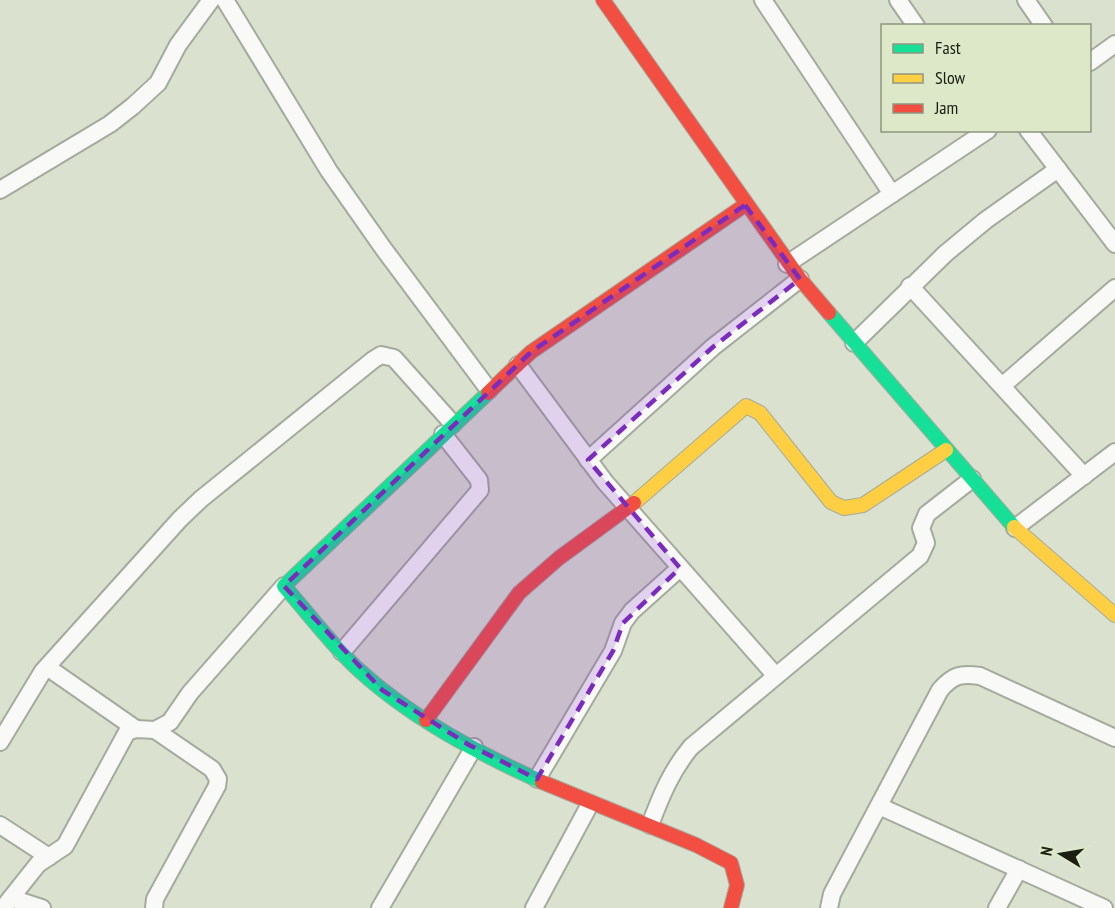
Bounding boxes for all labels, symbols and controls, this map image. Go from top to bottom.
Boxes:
legend [881,24,1091,132]
text: Fast [935,36,961,59]
text: Slow [935,66,966,89]
text: Jam [934,96,958,119]
north arrow [1031,824,1091,884]
text: N [1036,845,1057,857]

